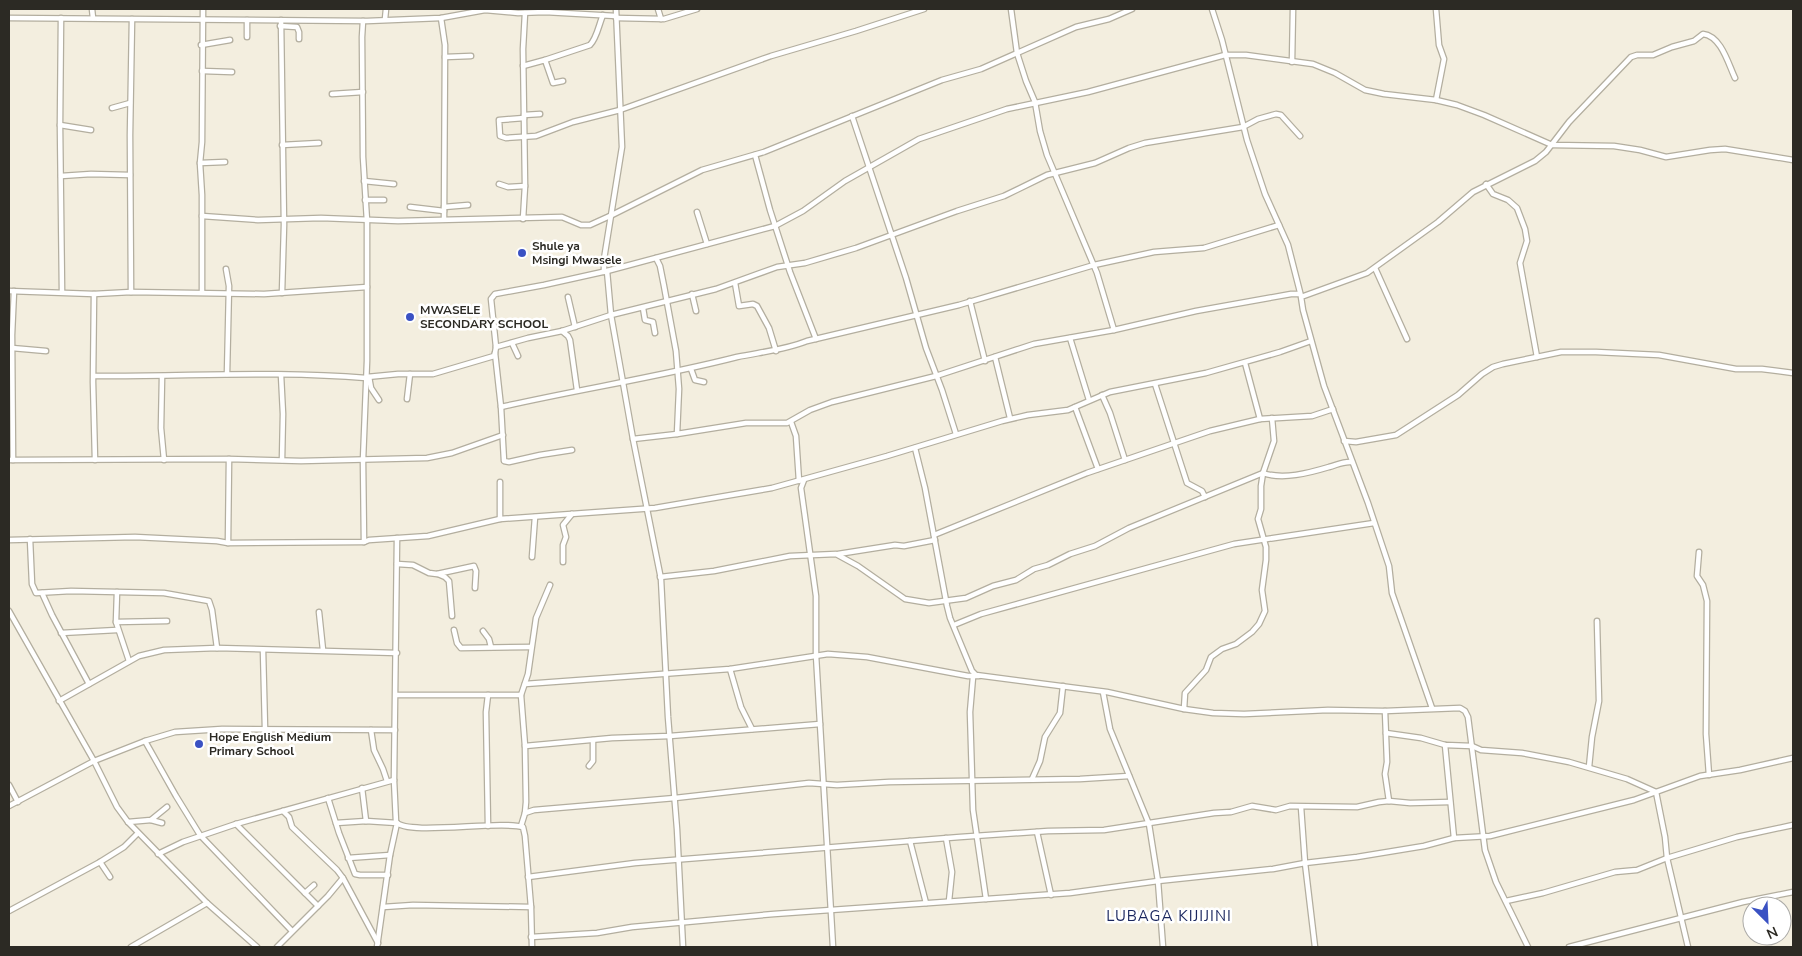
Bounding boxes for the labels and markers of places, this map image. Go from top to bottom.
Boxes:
place label: Shule ya Msingi Mwasele [532,238,622,268]
marker: Shule ya Msingi Mwasele [516,247,528,259]
place label: MWASELE SECONDARY SCHOOL [420,302,549,332]
marker: MWASELE SECONDARY SCHOOL [404,311,416,323]
place label: Hope English Medium Primary School [209,729,331,759]
marker: Hope English Medium Primary School [193,738,205,750]

